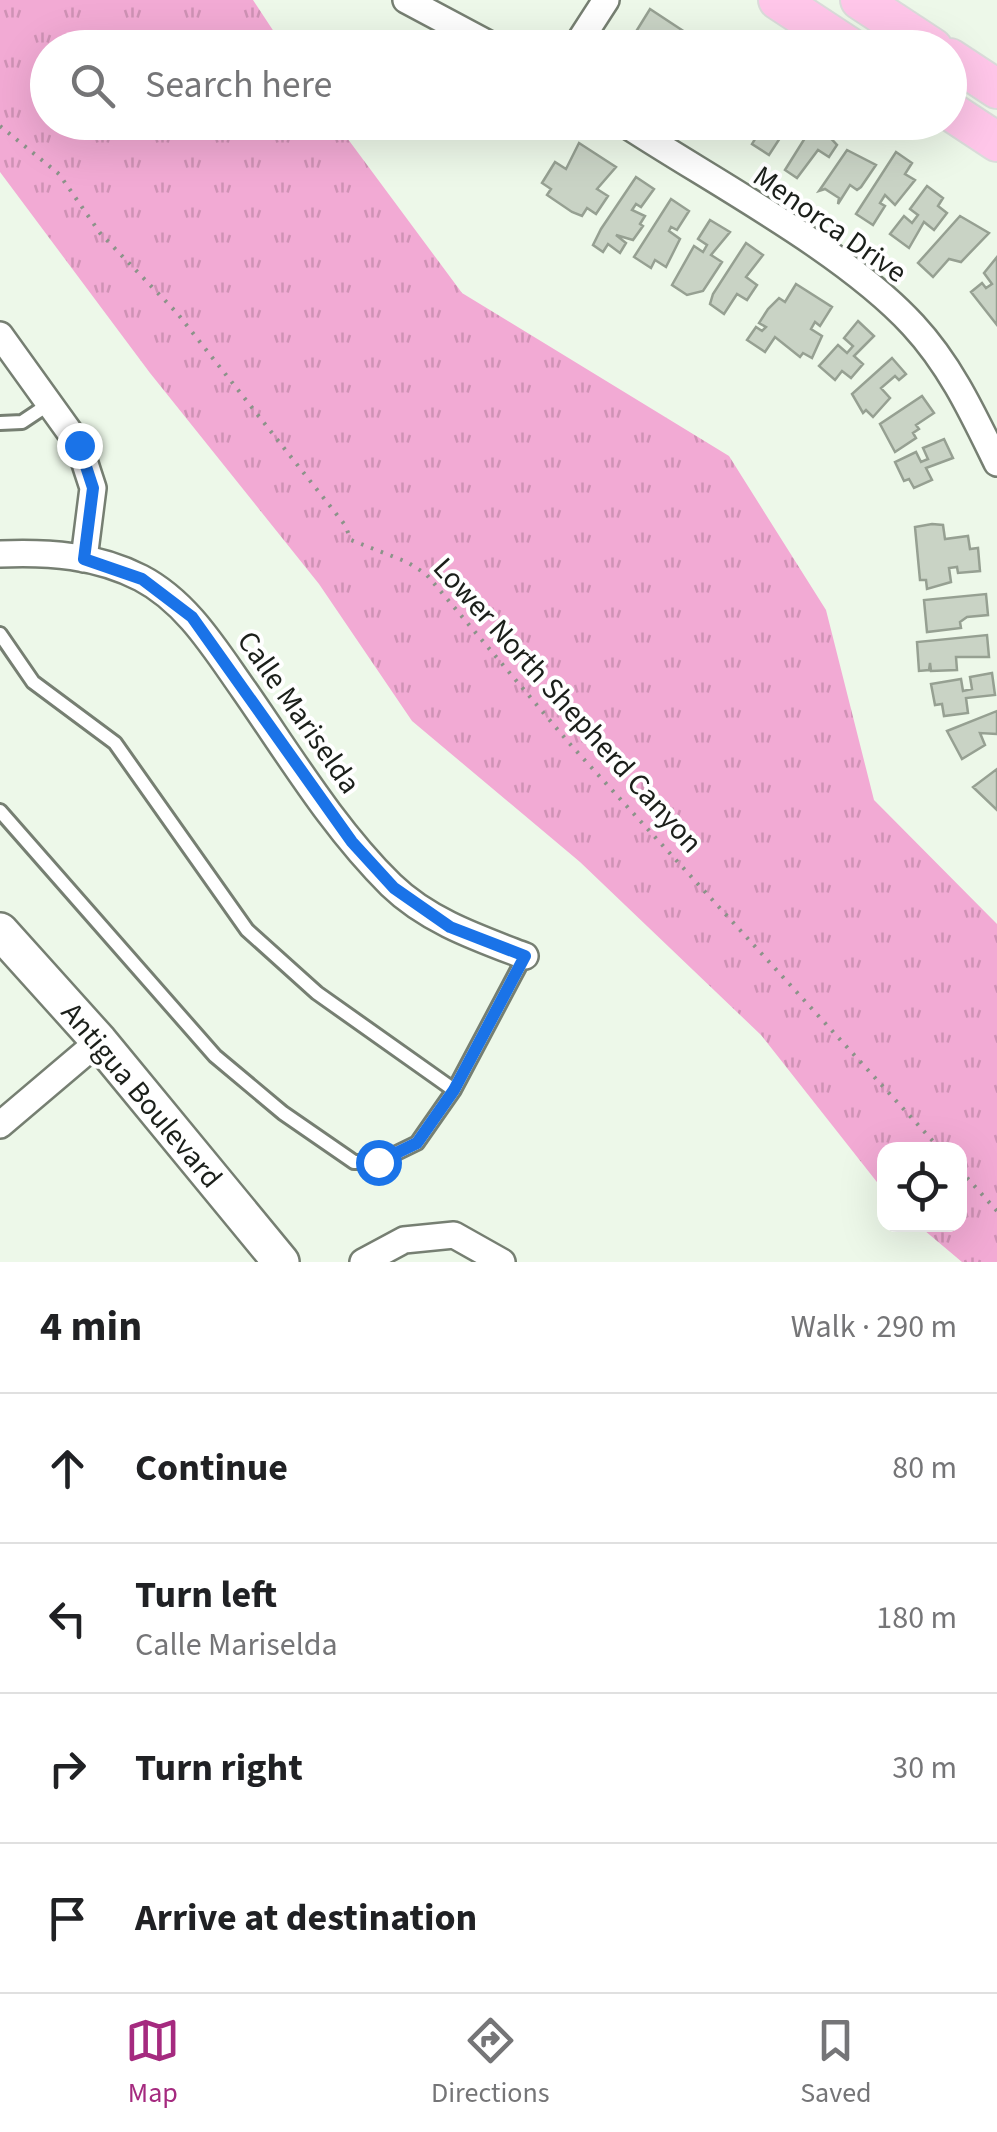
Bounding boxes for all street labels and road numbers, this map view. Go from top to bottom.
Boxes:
street label: Menorca Drive [744,155,915,293]
street label: Lower North Shepherd Canyon [423,548,712,863]
street label: Calle Mariselda [226,622,371,802]
street label: Antigua Boulevard [51,993,232,1198]

